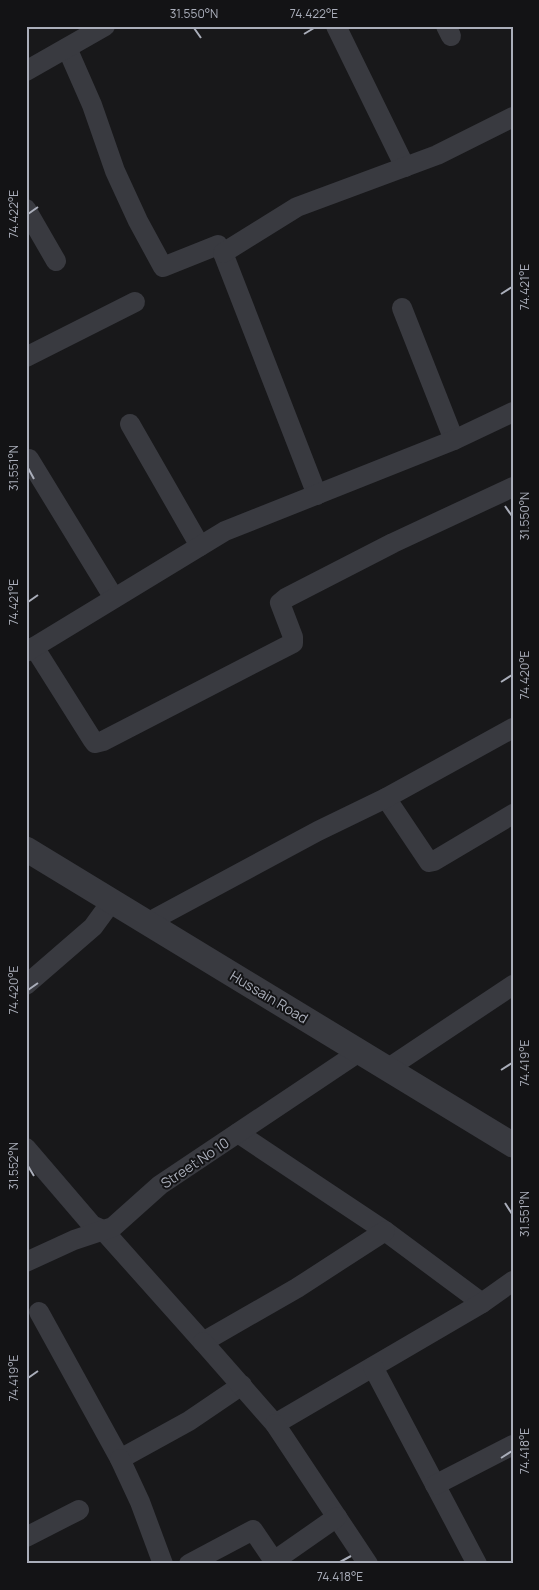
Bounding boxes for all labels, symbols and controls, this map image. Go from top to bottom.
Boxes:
text: 31.550°N [170,5,218,22]
text: 74.422°E [290,5,338,22]
text: 74.422°E [5,190,22,238]
text: 74.421°E [516,264,533,310]
text: 31.551°N [5,445,22,491]
text: 31.550°N [516,492,533,540]
text: 74.421°E [5,579,22,625]
text: 74.420°E [516,650,533,699]
text: 74.420°E [5,965,22,1014]
street label: Hussain Road [227,966,312,1027]
text: 74.419°E [516,1039,533,1086]
street label: Street No 10 [157,1133,233,1192]
text: 31.552°N [5,1142,22,1190]
text: 31.551°N [516,1191,533,1237]
text: 74.419°E [5,1354,22,1401]
text: 74.418°E [516,1428,533,1474]
text: 74.418°E [317,1568,363,1585]

